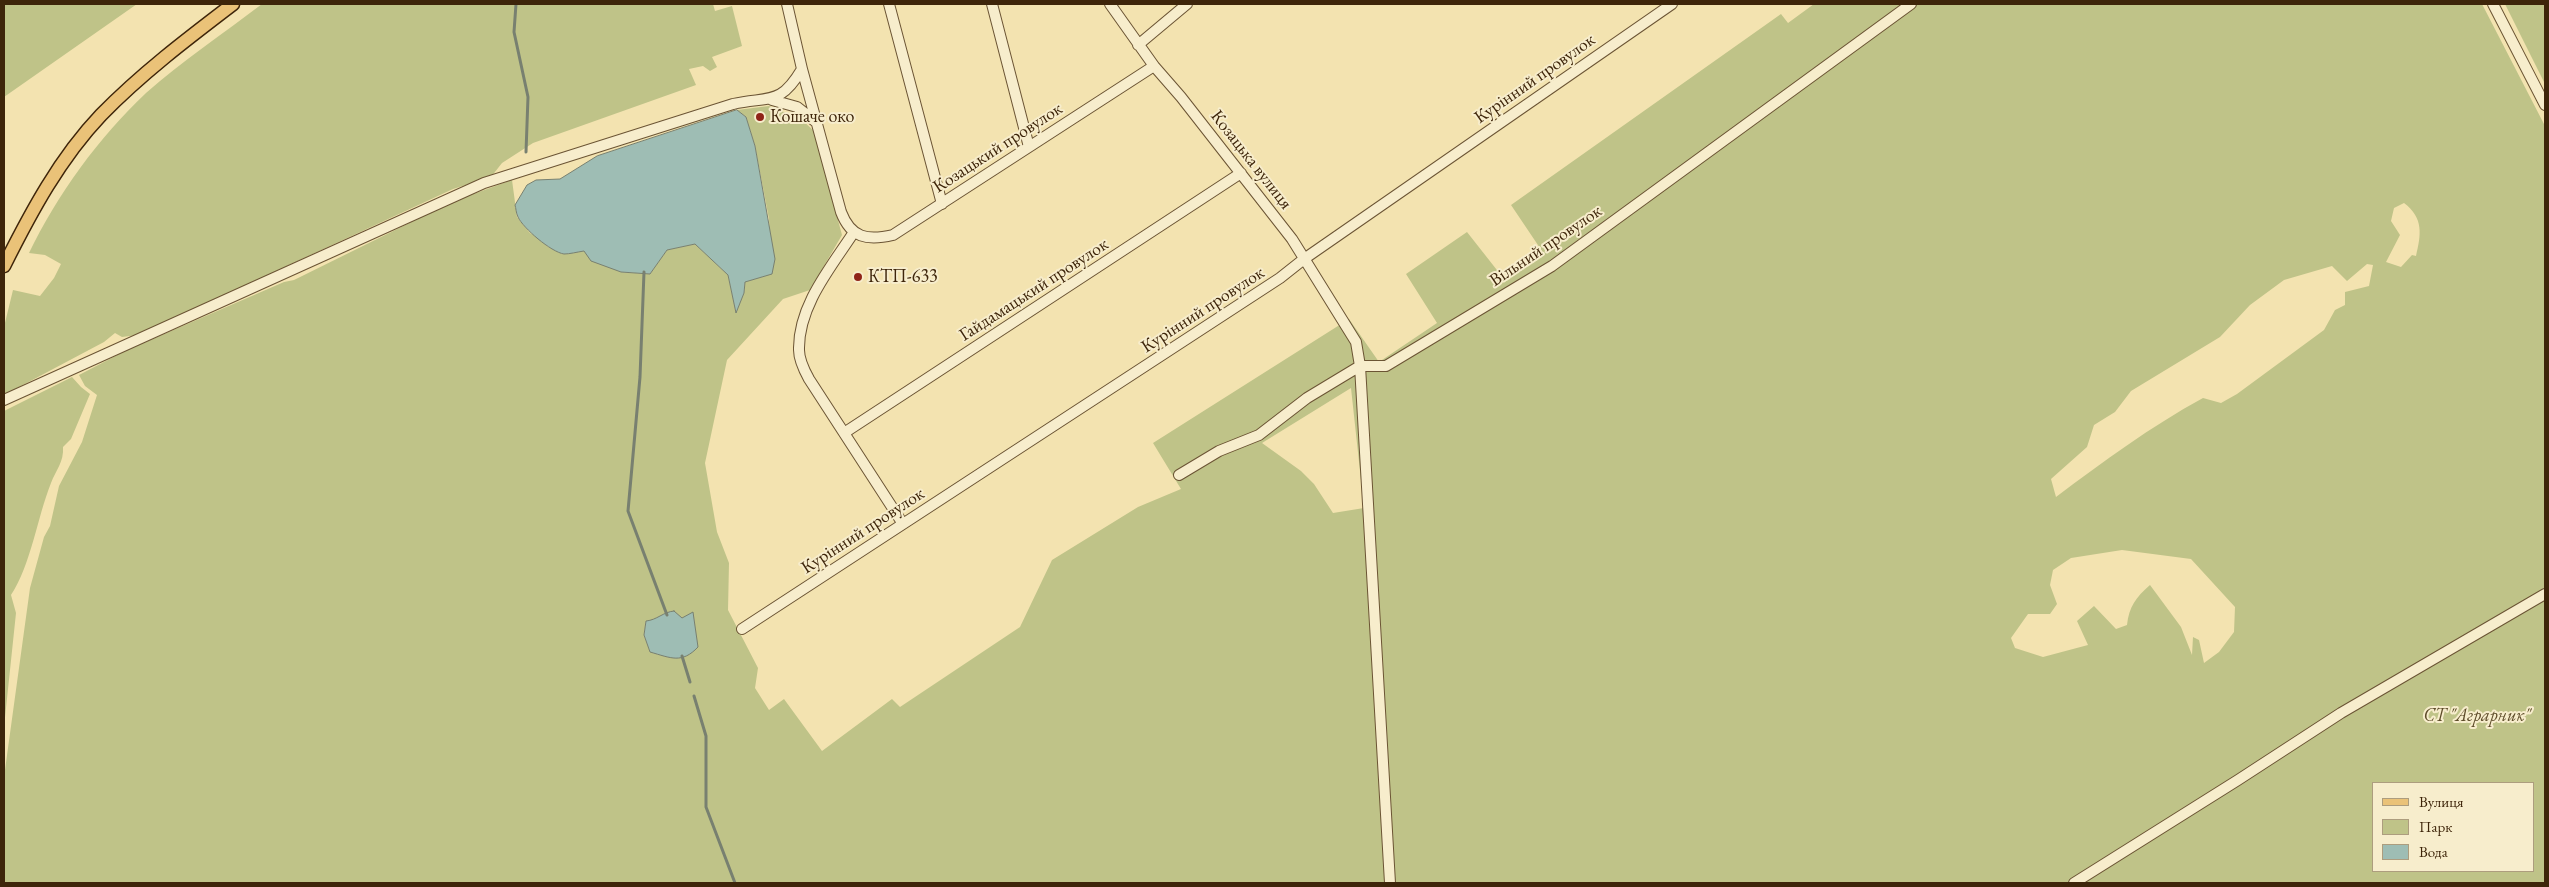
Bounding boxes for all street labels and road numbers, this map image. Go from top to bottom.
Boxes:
street label: Курінний провулок [1470,29,1600,129]
street label: Козацький провулок [929,98,1067,198]
street label: Козацька вулиця [1206,106,1296,214]
street label: Вільний провулок [1486,200,1606,292]
street label: Гайдамацький провулок [955,234,1113,346]
street label: Курінний провулок [1137,262,1269,358]
street label: Курінний провулок [797,483,929,579]

